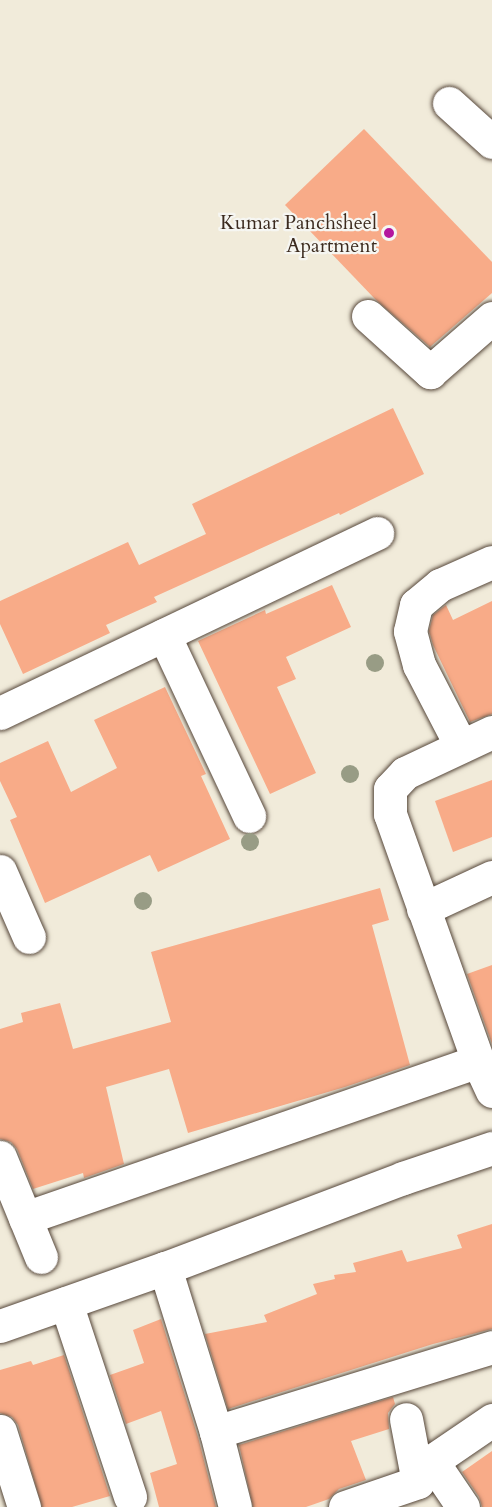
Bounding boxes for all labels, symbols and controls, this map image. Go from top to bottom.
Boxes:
place label: Kumar Panchsheel Apartment [220,210,377,257]
marker: Kumar Panchsheel Apartment [382,226,396,240]

